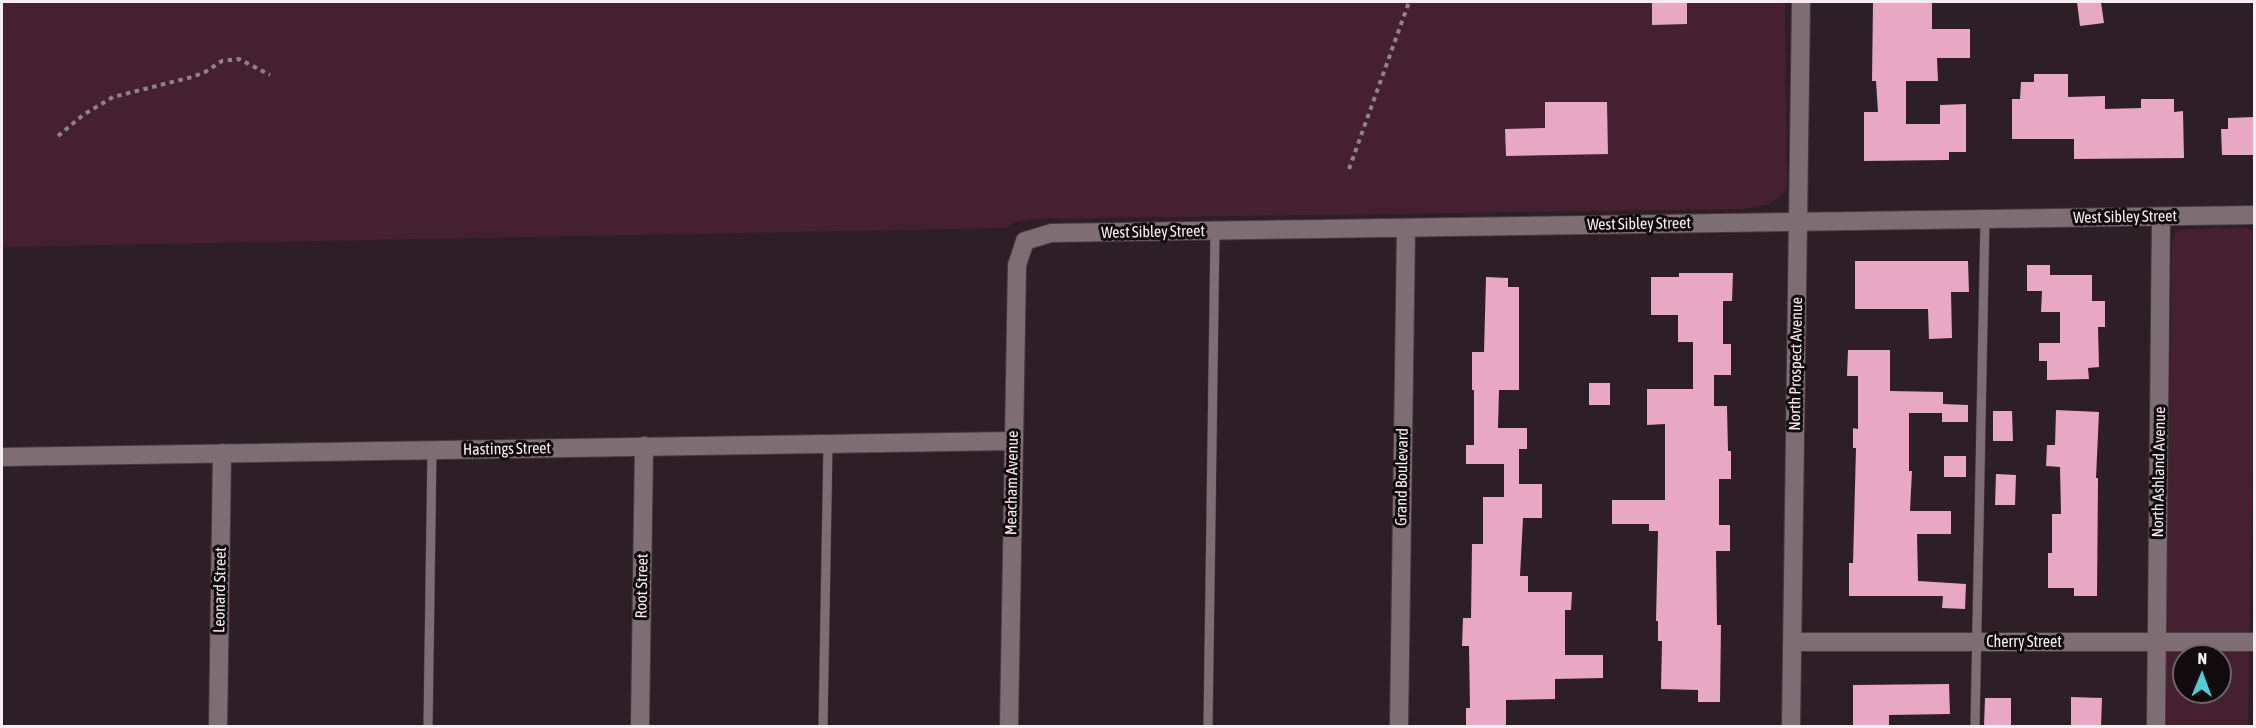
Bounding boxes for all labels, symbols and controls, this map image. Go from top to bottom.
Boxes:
street label: West Sibley Street [2073,206,2177,228]
street label: West Sibley Street [1587,213,1691,235]
street label: West Sibley Street [1101,221,1205,243]
street label: North Prospect Avenue [1785,297,1807,431]
street label: North Ashland Avenue [2148,406,2170,538]
street label: Grand Boulevard [1392,428,1412,526]
street label: Meacham Avenue [1001,431,1023,535]
street label: Hastings Street [463,439,551,459]
street label: Leonard Street [210,547,230,633]
street label: Root Street [632,553,652,619]
street label: Cherry Street [1986,632,2062,652]
north arrow [2172,644,2232,704]
text: N [2197,649,2207,667]

